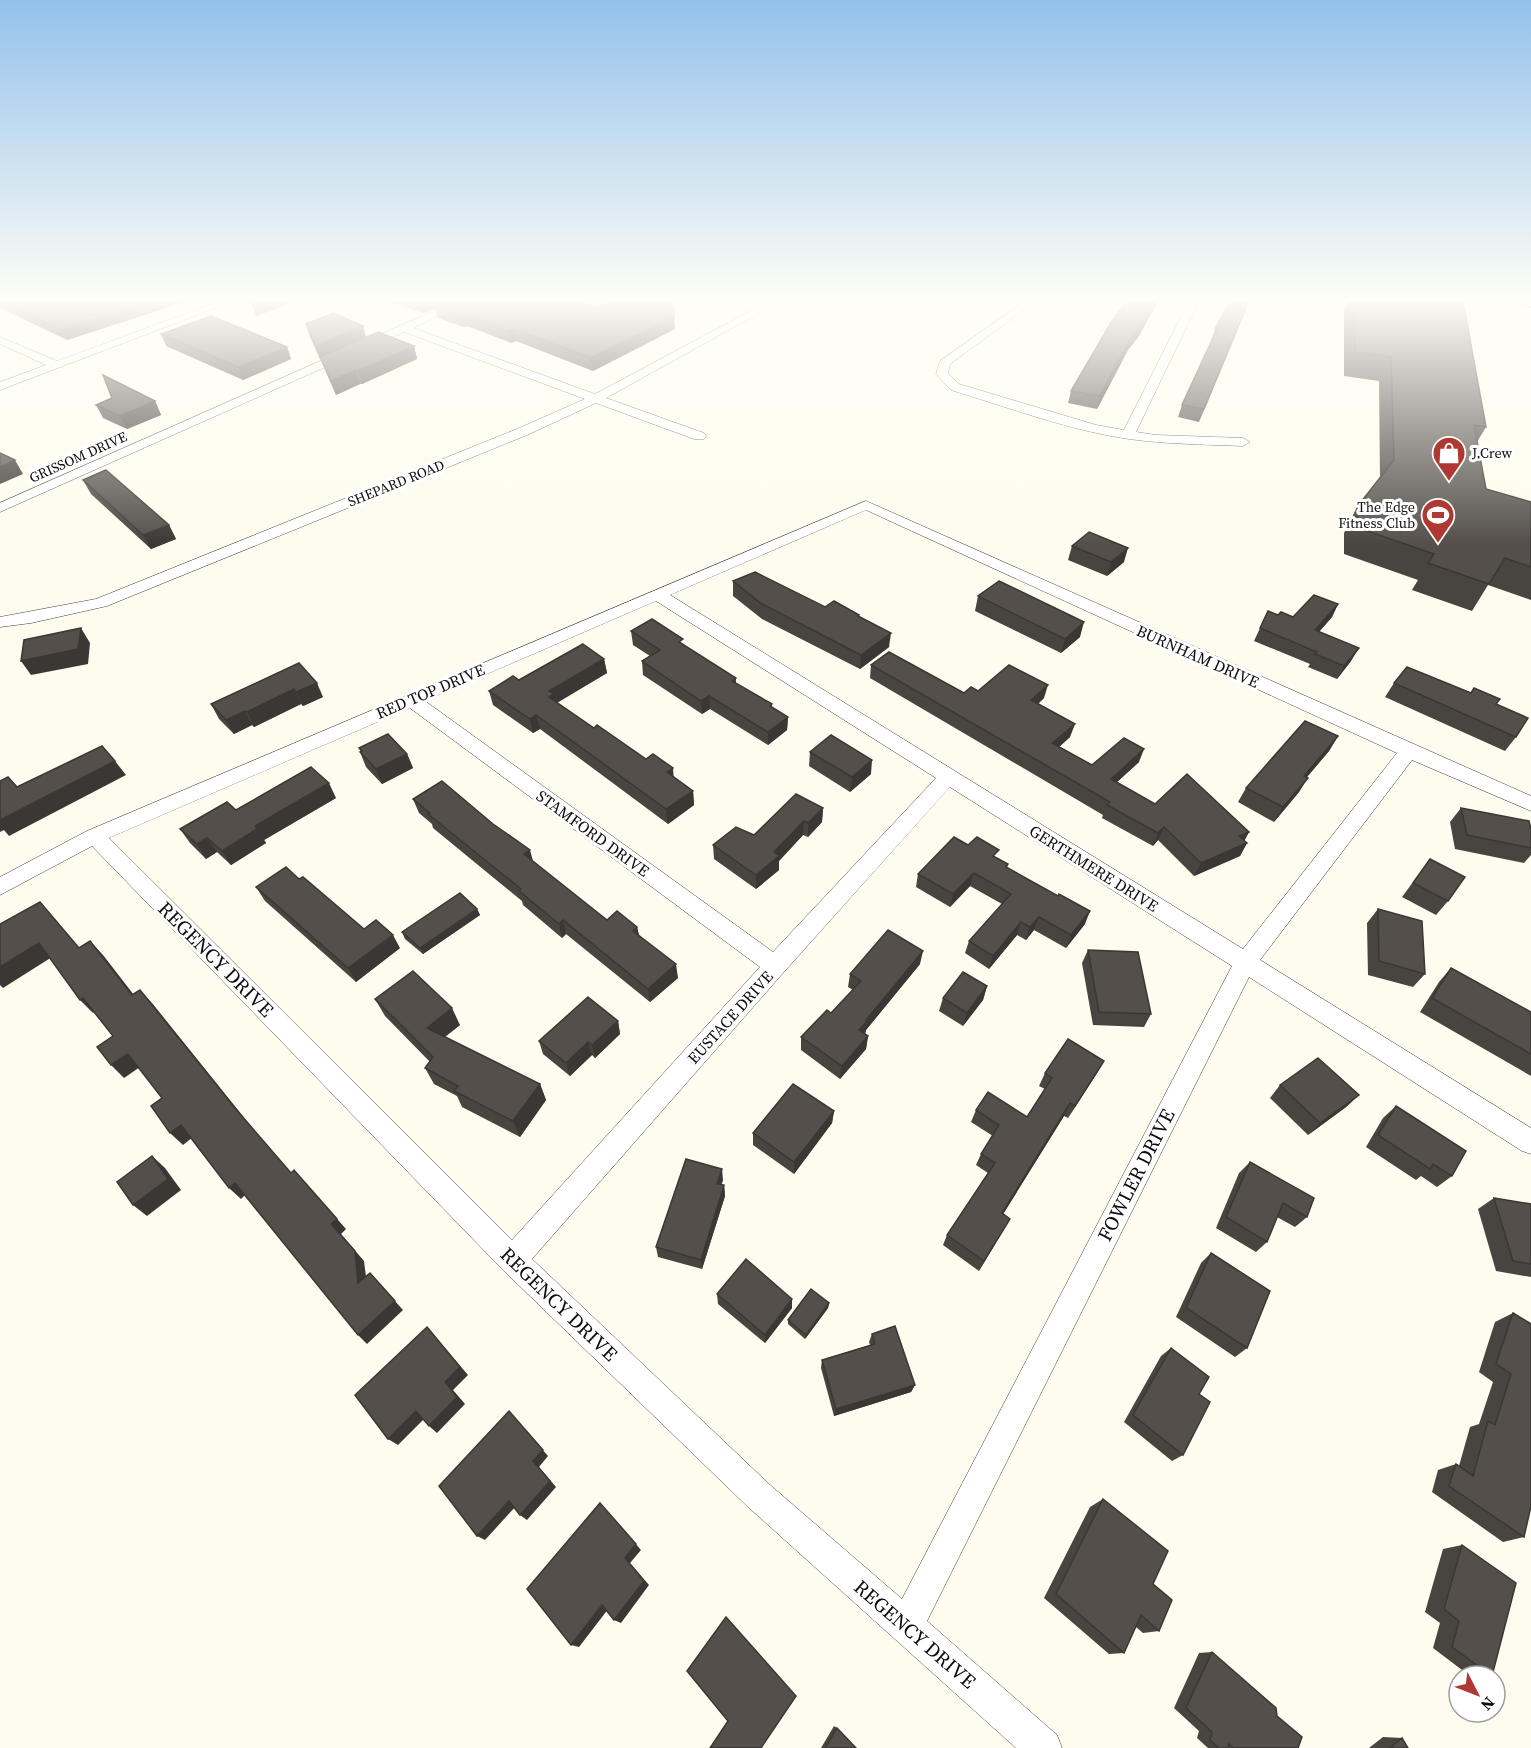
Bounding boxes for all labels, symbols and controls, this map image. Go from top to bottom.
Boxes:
street label: GRISSOM DRIVE [26,426,130,488]
shop icon: J.Crew [1431,435,1467,482]
place label: J.Crew [1471,443,1513,463]
street label: SHEPARD ROAD [345,454,447,511]
place label: The Edge Fitness Club [1338,497,1415,533]
sports icon: The Edge Fitness Club [1420,497,1456,544]
street label: BURNHAM DRIVE [1133,619,1263,693]
street label: RED TOP DRIVE [372,658,488,724]
street label: STAMFORD DRIVE [532,785,654,882]
street label: GERTHMERE DRIVE [1025,819,1163,917]
street label: REGENCY DRIVE [152,895,280,1023]
street label: EUSTACE DRIVE [682,965,778,1068]
street label: FOWLER DRIVE [1091,1104,1181,1246]
street label: REGENCY DRIVE [494,1241,624,1367]
street label: REGENCY DRIVE [848,1573,982,1695]
north arrow [1447,1664,1507,1724]
text: N [1476,1692,1500,1716]

